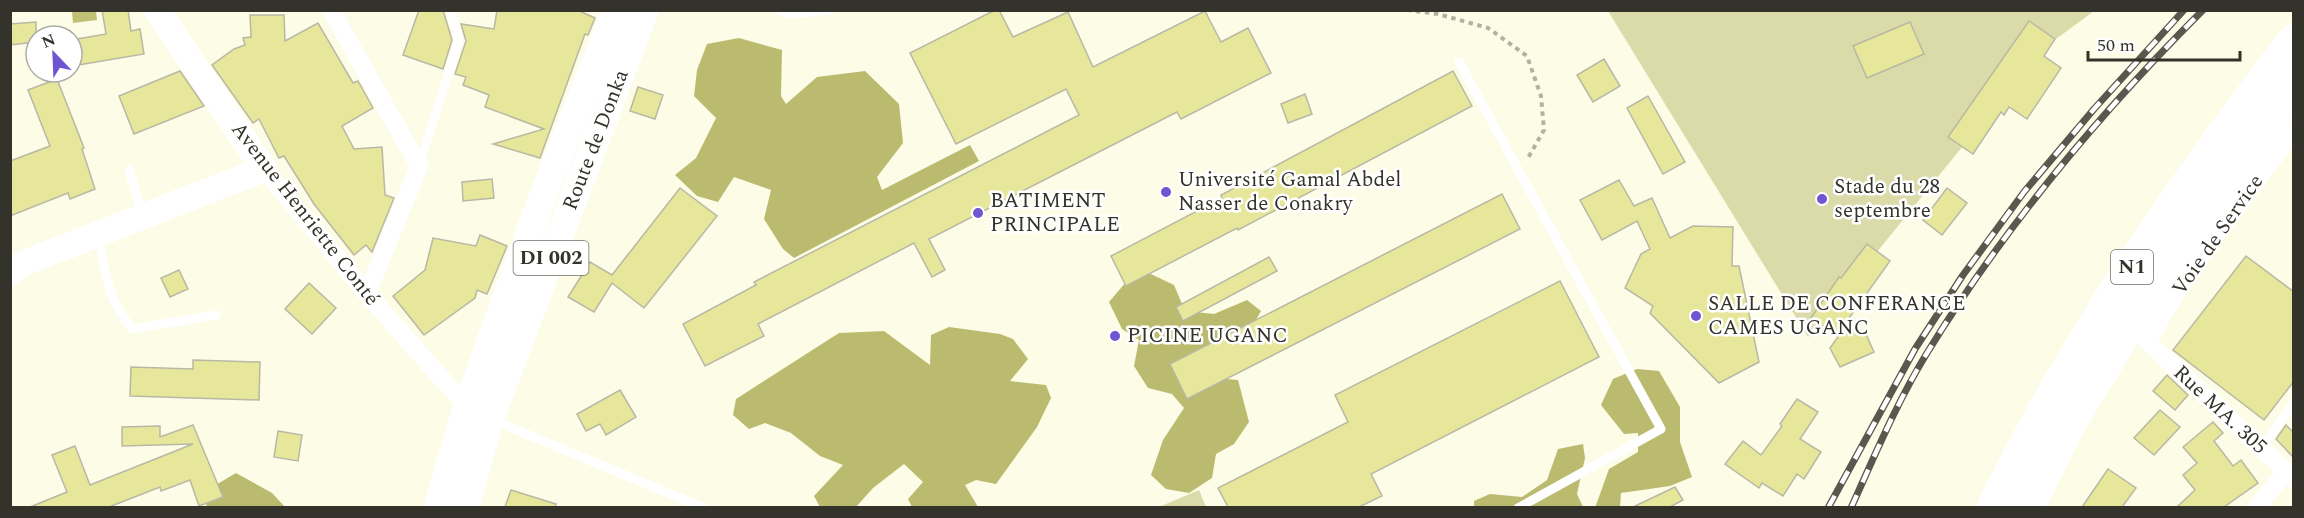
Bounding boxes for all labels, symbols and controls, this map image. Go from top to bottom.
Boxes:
north arrow [24,24,84,84]
scale bar [2088,24,2240,62]
text: N [38,28,59,55]
text: 50 m [2097,32,2135,59]
street label: Route de Donka [554,64,638,215]
street label: Avenue Henriette Conté [223,115,387,313]
place label: Université Gamal Abdel Nasser de Conakry [1178,164,1402,220]
street label: Voie de Service [2164,168,2272,302]
place label: Stade du 28 septembre [1834,171,1940,227]
place label: BATIMENT PRINCIPALE [990,185,1120,241]
marker: Université Gamal Abdel Nasser de Conakry [1159,185,1173,199]
marker: Stade du 28 septembre [1815,192,1829,206]
marker: BATIMENT PRINCIPALE [971,206,985,220]
road number: DI 002 [514,241,588,275]
road number: N1 [2111,250,2153,284]
place label: SALLE DE CONFERANCE CAMES UGANC [1708,288,1966,344]
marker: SALLE DE CONFERANCE CAMES UGANC [1689,309,1703,323]
place label: PICINE UGANC [1127,320,1288,352]
marker: PICINE UGANC [1108,329,1122,343]
street label: Rue MA. 305 [2166,358,2274,462]

